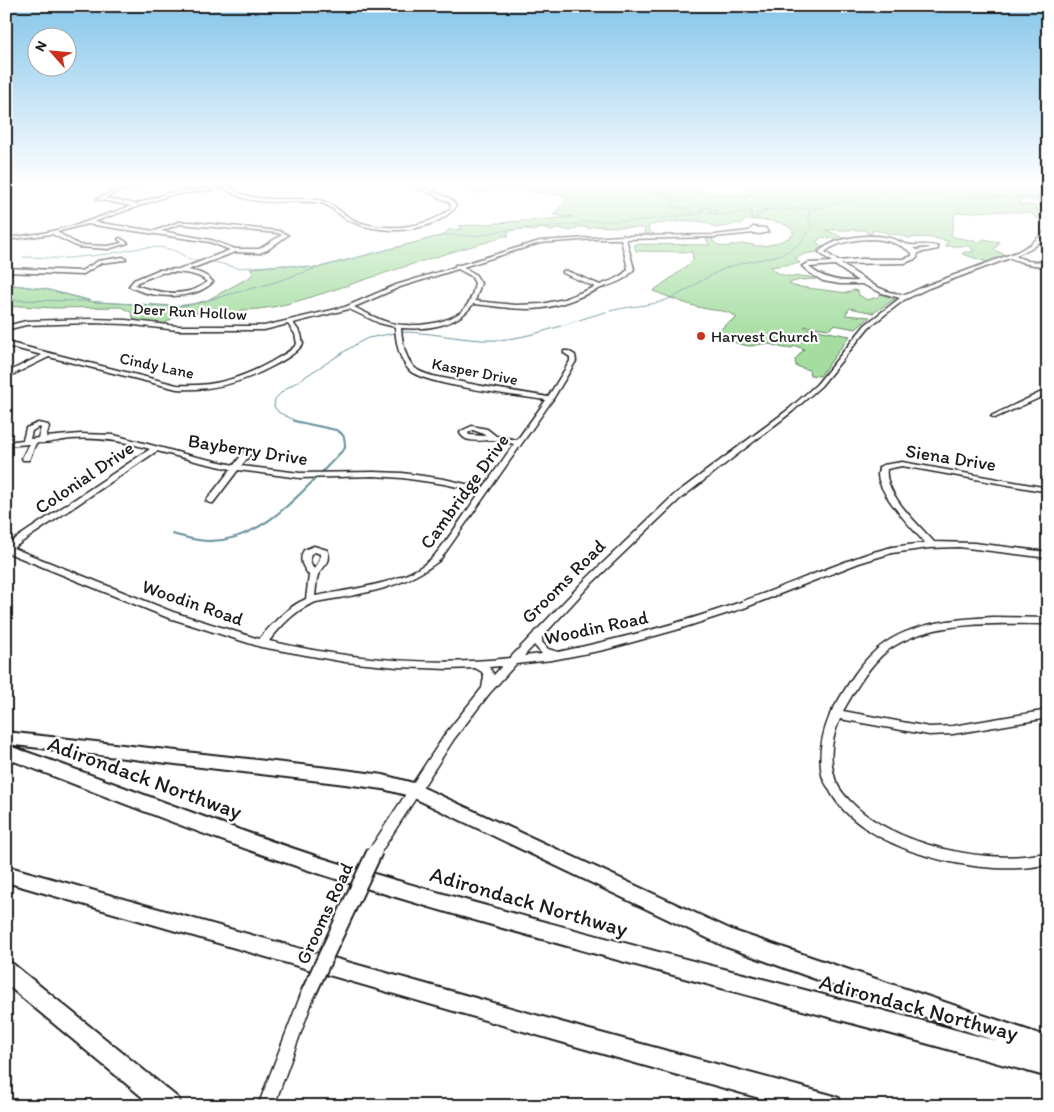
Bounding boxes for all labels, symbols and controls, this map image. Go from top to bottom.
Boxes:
north arrow [28,28,78,78]
text: N [31,38,51,54]
street label: Deer Run Hollow [133,299,248,324]
place label: Harvest Church [711,327,818,346]
marker: Harvest Church [695,330,707,342]
street label: Cindy Lane [118,348,196,383]
street label: Kasper Drive [430,354,520,389]
street label: Bayberry Drive [186,429,309,470]
street label: Cambridge Drive [415,429,514,553]
street label: Colonial Drive [30,436,138,519]
street label: Siena Drive [904,439,998,476]
street label: Grooms Road [516,534,611,628]
street label: Woodin Road [139,574,247,631]
street label: Woodin Road [542,605,651,650]
street label: Adirondack Northway [44,730,246,825]
street label: Grooms Road [291,858,358,968]
street label: Adirondack Northway [427,860,632,943]
street label: Adirondack Northway [817,968,1022,1047]

